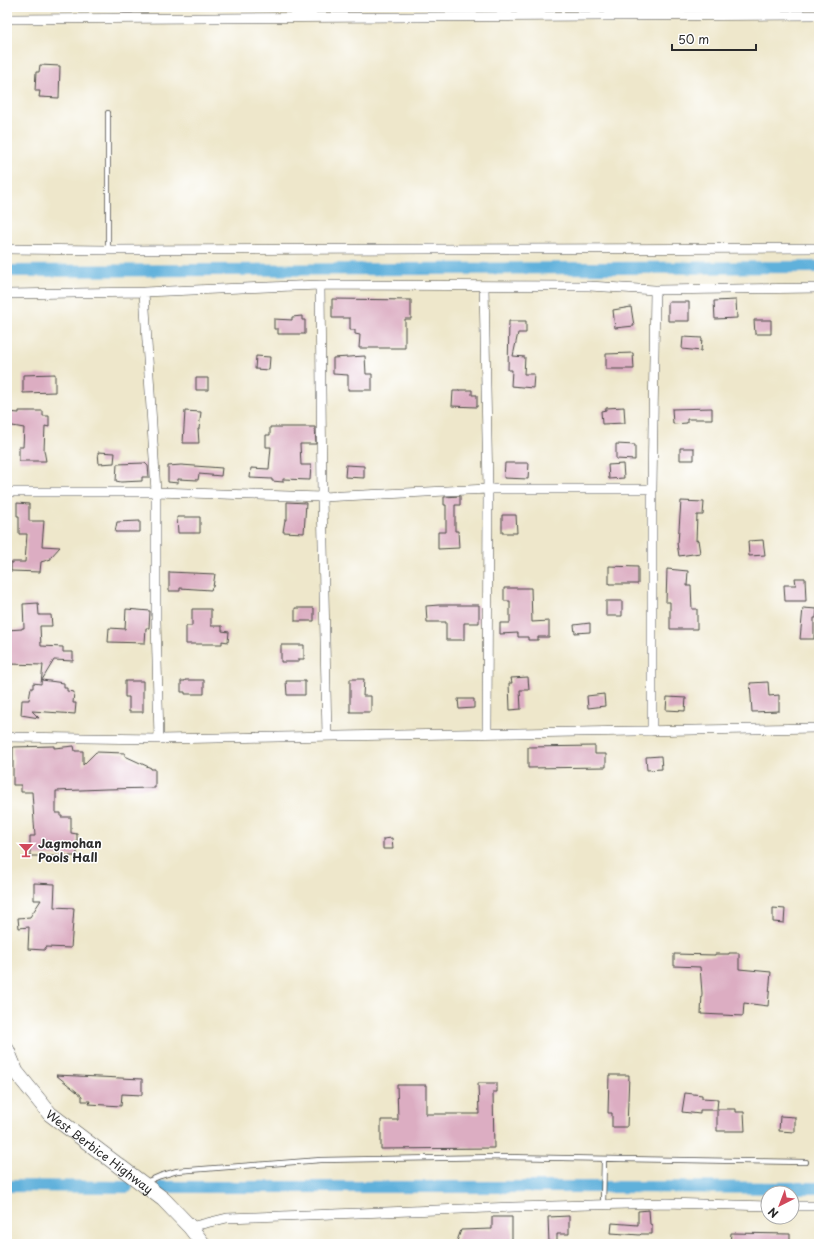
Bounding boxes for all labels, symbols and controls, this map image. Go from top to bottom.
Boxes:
scale bar [672,26,756,52]
text: 50 m [678,30,709,48]
place label: Jagmohan Pools Hall [38,834,102,866]
bar icon: Jagmohan Pools Hall [17,841,35,859]
street label: West Berbice Highway [42,1105,157,1198]
north arrow [760,1185,800,1225]
text: N [764,1203,782,1222]

